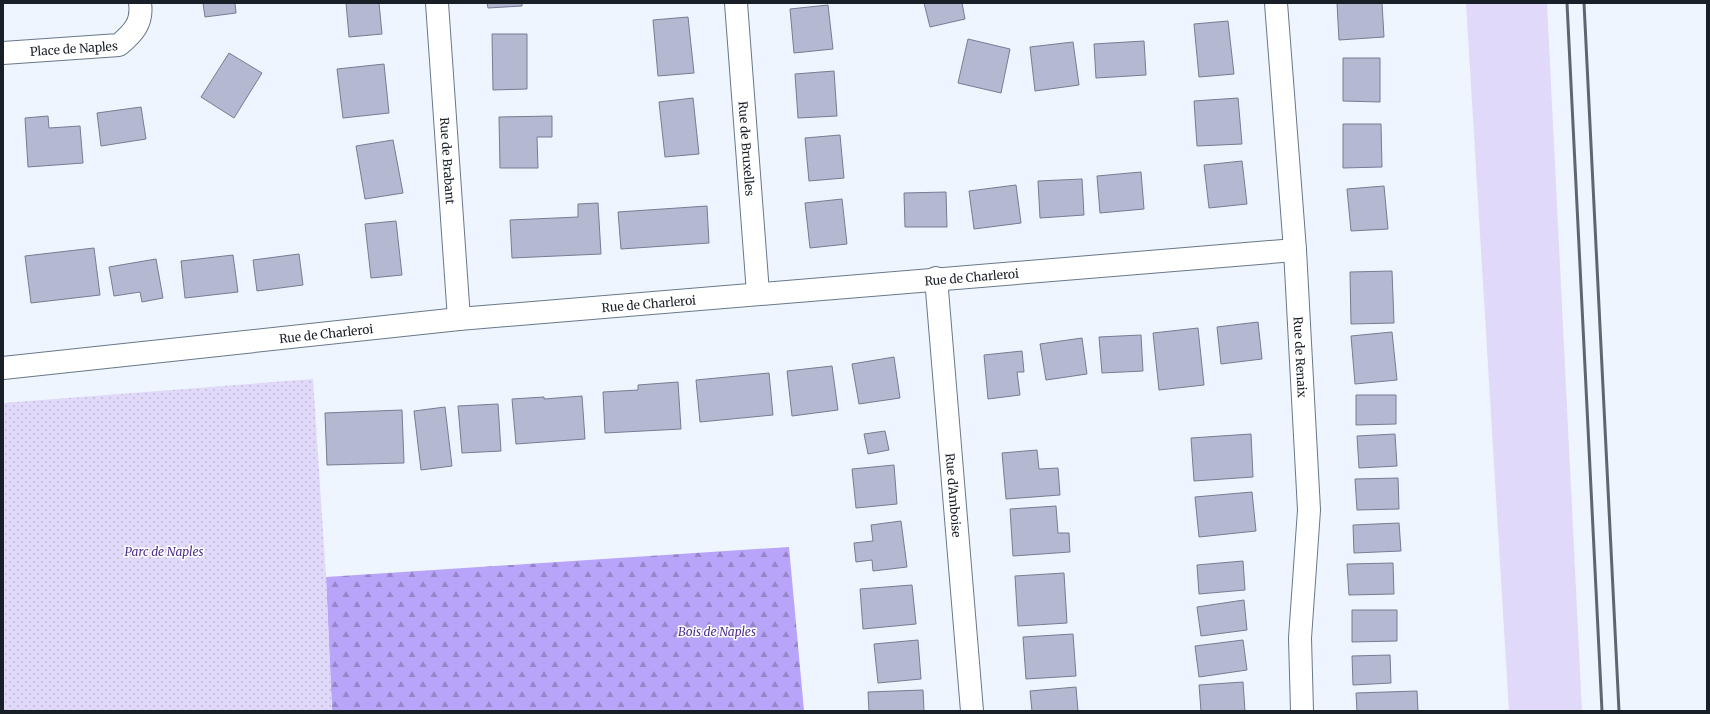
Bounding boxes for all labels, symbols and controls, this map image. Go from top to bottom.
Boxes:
street label: Place de Naples [29,38,118,59]
street label: Rue de Bruxelles [736,101,758,197]
street label: Rue de Brabant [437,117,459,205]
street label: Rue de Charleroi [924,265,1019,288]
street label: Rue de Charleroi [601,292,697,315]
street label: Rue de Renaix [1291,316,1310,399]
street label: Rue de Charleroi [278,321,374,346]
street label: Rue d'Amboise [943,453,965,538]
park label: Parc de Naples [124,544,204,559]
park label: Bois de Naples [678,624,756,639]

